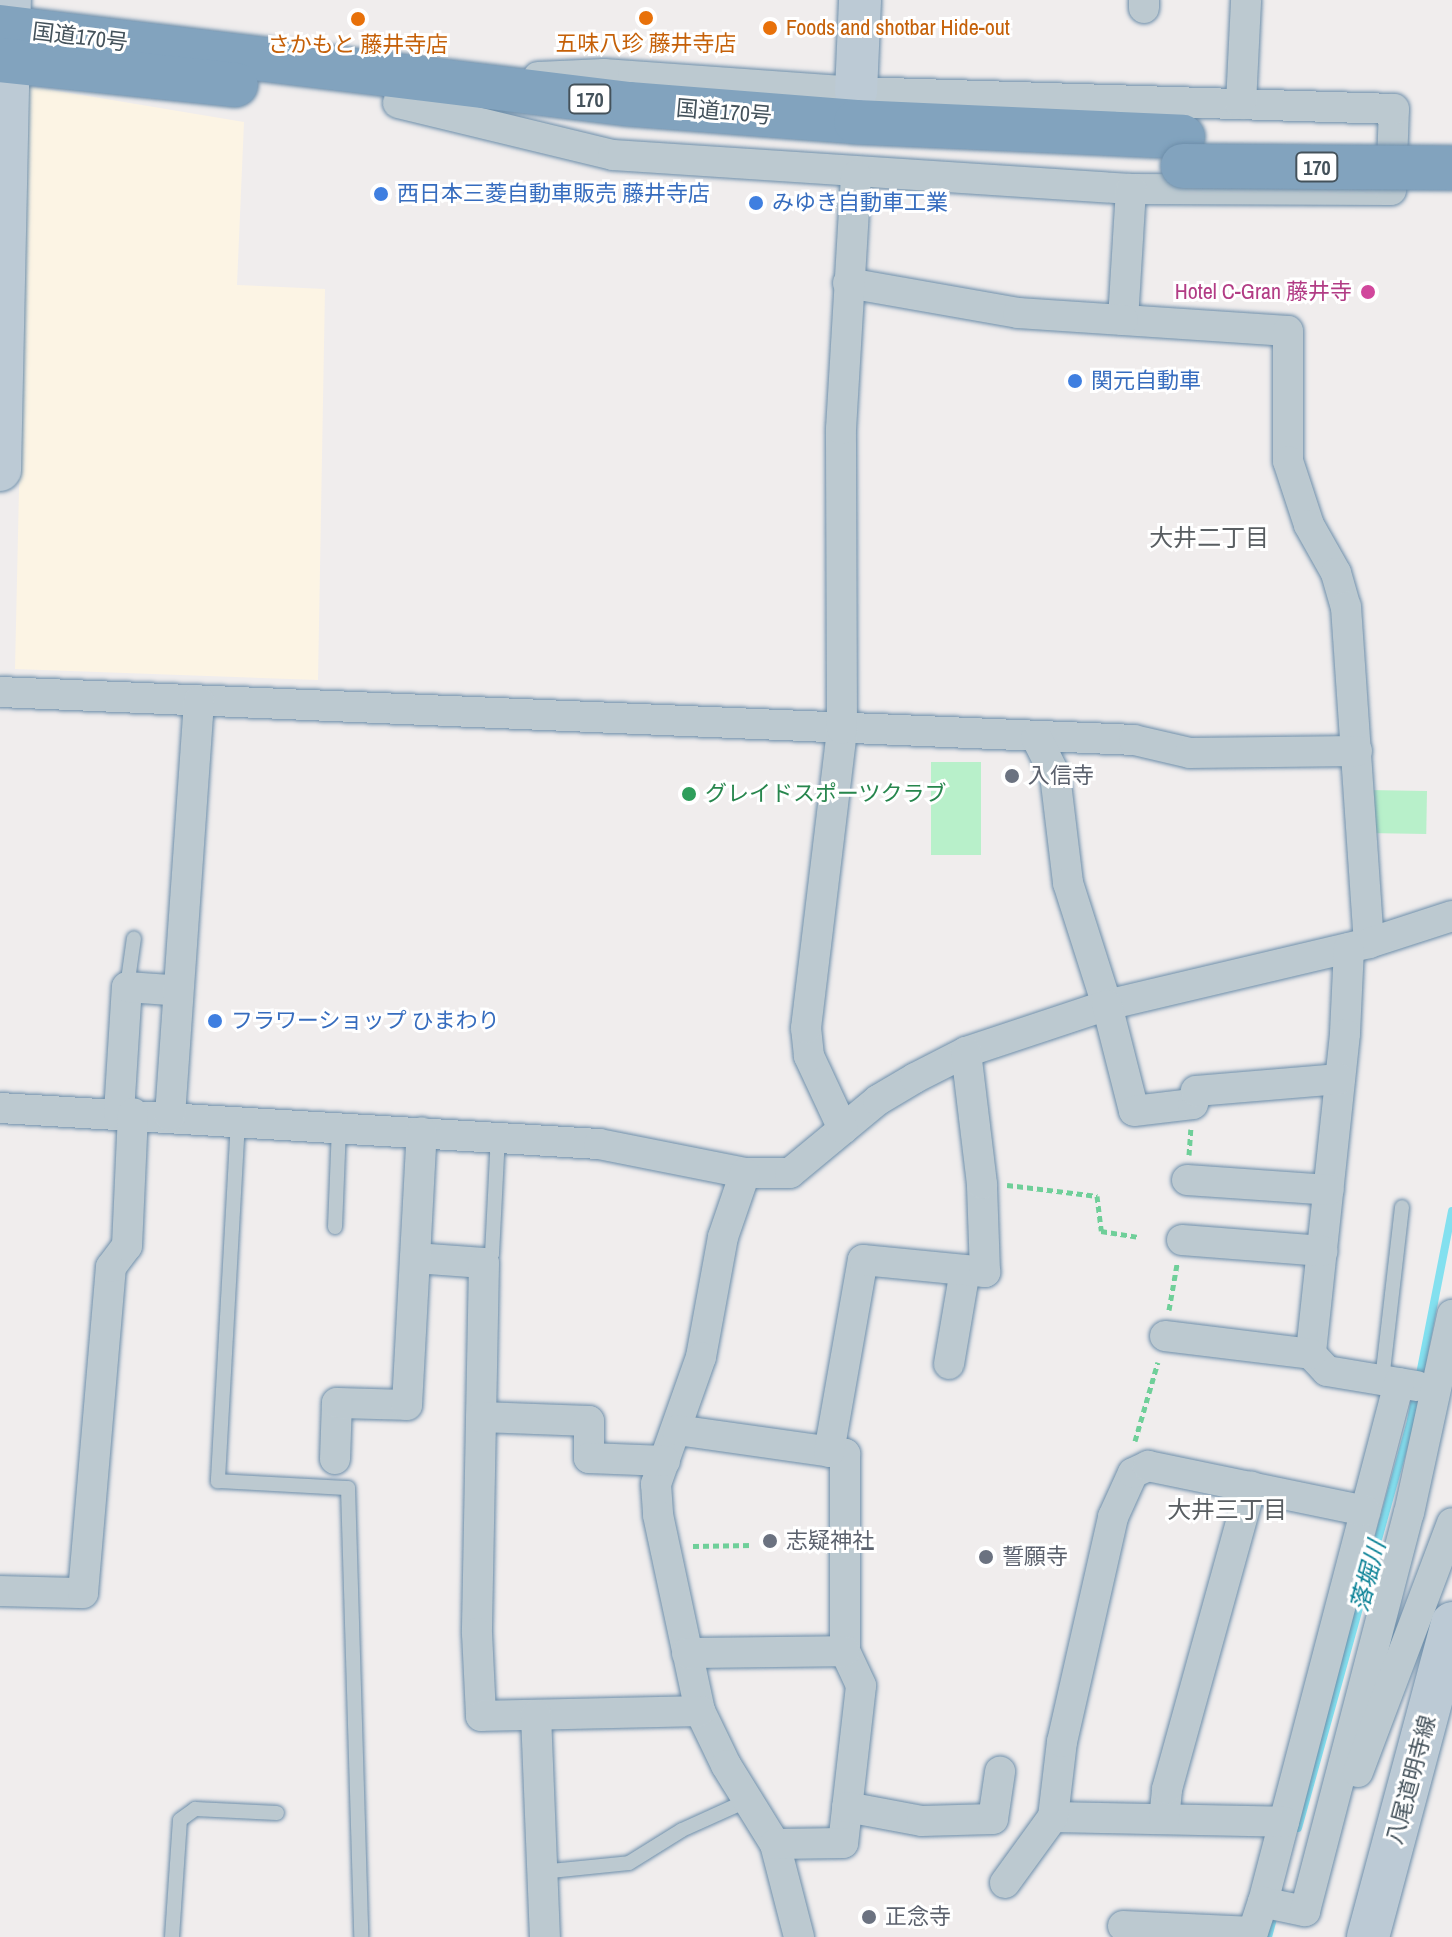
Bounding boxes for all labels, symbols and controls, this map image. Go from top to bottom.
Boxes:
marker: 五味八珍 藤井寺店 [637,9,655,27]
marker: さかもと 藤井寺店 [349,10,367,28]
place label: Foods and shotbar Hide-out [786,15,1010,41]
street label: 国道170号 [31,18,129,56]
marker: Foods and shotbar Hide-out [761,19,779,37]
place label: 五味八珍 藤井寺店 [555,31,737,57]
place label: さかもと 藤井寺店 [267,32,449,58]
road number: 170 [568,83,612,115]
street label: 国道170号 [675,95,773,129]
road number: 170 [1295,151,1339,183]
place label: 西日本三菱自動車販売 藤井寺店 [397,181,710,207]
marker: 西日本三菱自動車販売 藤井寺店 [372,185,390,203]
place label: みゆき自動車工業 [772,190,948,216]
marker: みゆき自動車工業 [747,194,765,212]
place label: Hotel C-Gran 藤井寺 [1175,279,1352,305]
marker: Hotel C-Gran 藤井寺 [1359,283,1377,301]
place label: 関元自動車 [1091,368,1201,394]
marker: 関元自動車 [1066,372,1084,390]
district label: 大井二丁目 [1149,524,1269,552]
place label: 入信寺 [1028,763,1094,789]
marker: 入信寺 [1003,767,1021,785]
place label: グレイドスポーツクラブ [705,781,947,807]
marker: グレイドスポーツクラブ [680,785,698,803]
place label: フラワーショップ ひまわり [231,1008,500,1034]
marker: フラワーショップ ひまわり [206,1012,224,1030]
district label: 大井三丁目 [1167,1496,1287,1524]
place label: 志疑神社 [786,1528,874,1554]
marker: 志疑神社 [761,1532,779,1550]
water label: 落堀川 [1345,1537,1391,1615]
place label: 誓願寺 [1002,1544,1068,1570]
marker: 誓願寺 [977,1548,995,1566]
street label: 八尾道明寺線 [1381,1713,1441,1847]
place label: 正念寺 [885,1904,951,1930]
marker: 正念寺 [860,1908,878,1926]

